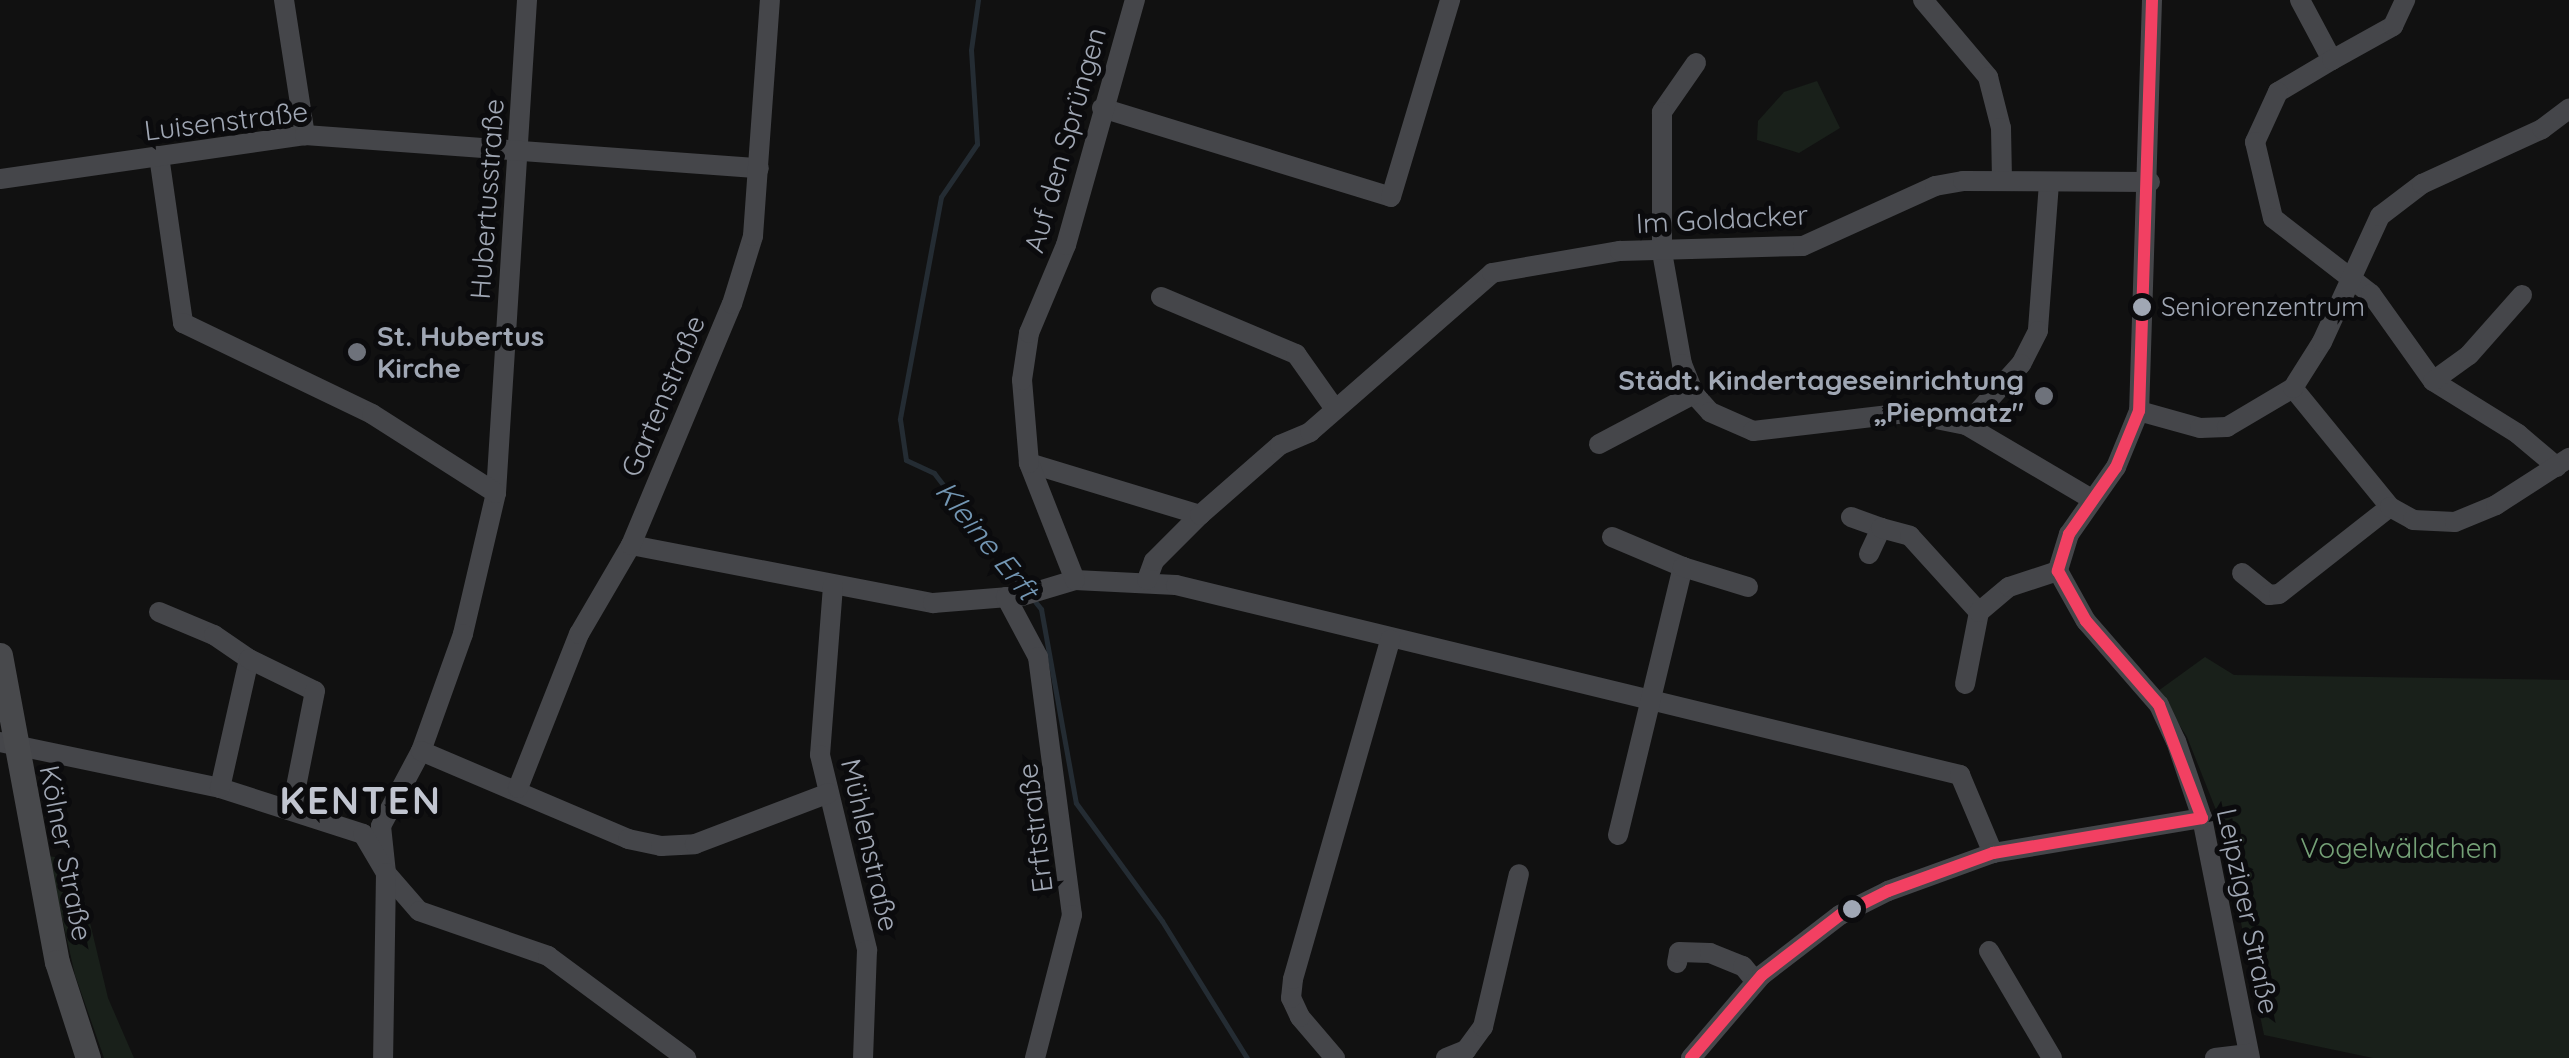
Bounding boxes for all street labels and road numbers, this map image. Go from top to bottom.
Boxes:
street label: Auf den Sprüngen [1017,24,1113,256]
street label: Luisenstraße [142,94,310,148]
street label: Hubertusstraße [463,98,511,300]
street label: Im Goldacker [1635,198,1809,240]
street label: Gartenstraße [614,310,712,482]
street label: Mühlenstraße [834,755,906,935]
street label: Kölner Straße [33,762,99,944]
street label: Erftstraße [1010,762,1060,894]
street label: Leipziger Straße [2210,805,2286,1017]

